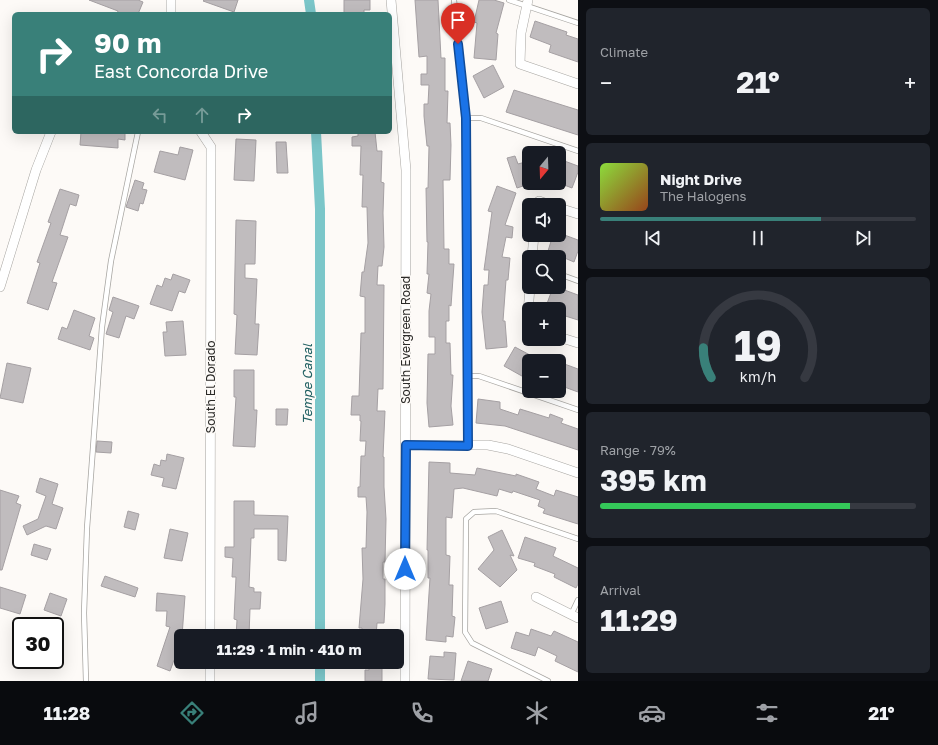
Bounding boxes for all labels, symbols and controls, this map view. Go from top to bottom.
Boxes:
pin [441,3,475,44]
icon: arrive [447,9,469,31]
text: 90 m [94,26,161,59]
icon: right [28,28,80,80]
text: Climate [600,44,648,60]
text: East Concorda Drive [94,60,268,82]
text: 21° [736,64,780,100]
text: − [600,69,612,96]
text: + [904,69,916,96]
icon: left [149,104,171,126]
icon: ahead [191,104,213,126]
icon: right [233,104,255,126]
north arrow [522,146,566,190]
map controls [522,146,566,398]
text: Night Drive [660,170,742,188]
text: The Halogens [660,188,746,204]
button: sound [522,198,566,242]
icon: previous [642,227,664,249]
icon: pause [747,227,769,249]
icon: next [852,227,874,249]
button: search [522,250,566,294]
street label: South Evergreen Road [398,276,413,404]
button: + [522,302,566,346]
text: 19 [734,320,782,370]
street label: South El Dorado [203,340,218,434]
water label: Tempe Canal [299,343,315,424]
button: − [522,354,566,398]
text: km/h [740,368,776,385]
text: Range · 79% [600,442,676,458]
text: 395 km [600,462,707,498]
position arrow [384,548,426,590]
text: Arrival [600,582,641,598]
text: 11:29 [600,602,678,638]
speed limit sign: 30 [12,617,64,669]
text: 11:29 · 1 min · 410 m [216,640,362,658]
icon: directions [178,699,206,727]
icon: music [293,699,321,727]
icon: phone [408,699,436,727]
icon: climate [523,699,551,727]
icon: car [638,699,666,727]
icon: filters [753,699,781,727]
text: 11:28 [44,702,90,724]
text: 21° [868,702,894,724]

